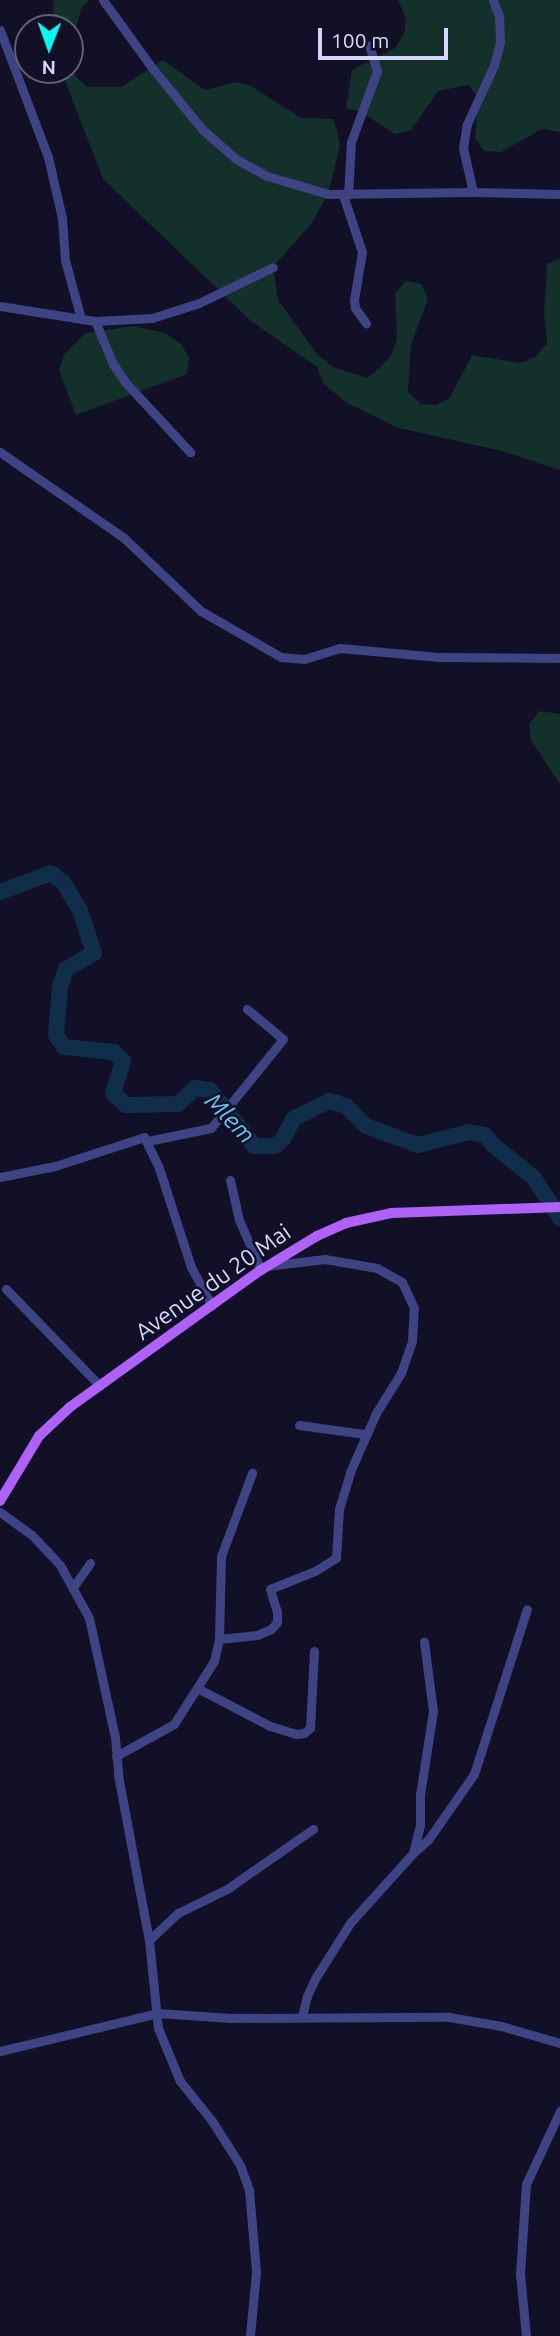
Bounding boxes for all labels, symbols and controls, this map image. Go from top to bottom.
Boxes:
north arrow [14,14,84,84]
scale bar [322,14,452,58]
text: 100 m [331,28,389,52]
text: N [41,57,56,79]
water label: Mlem [199,1087,261,1149]
street label: Avenue du 20 Mai [130,1218,296,1346]

